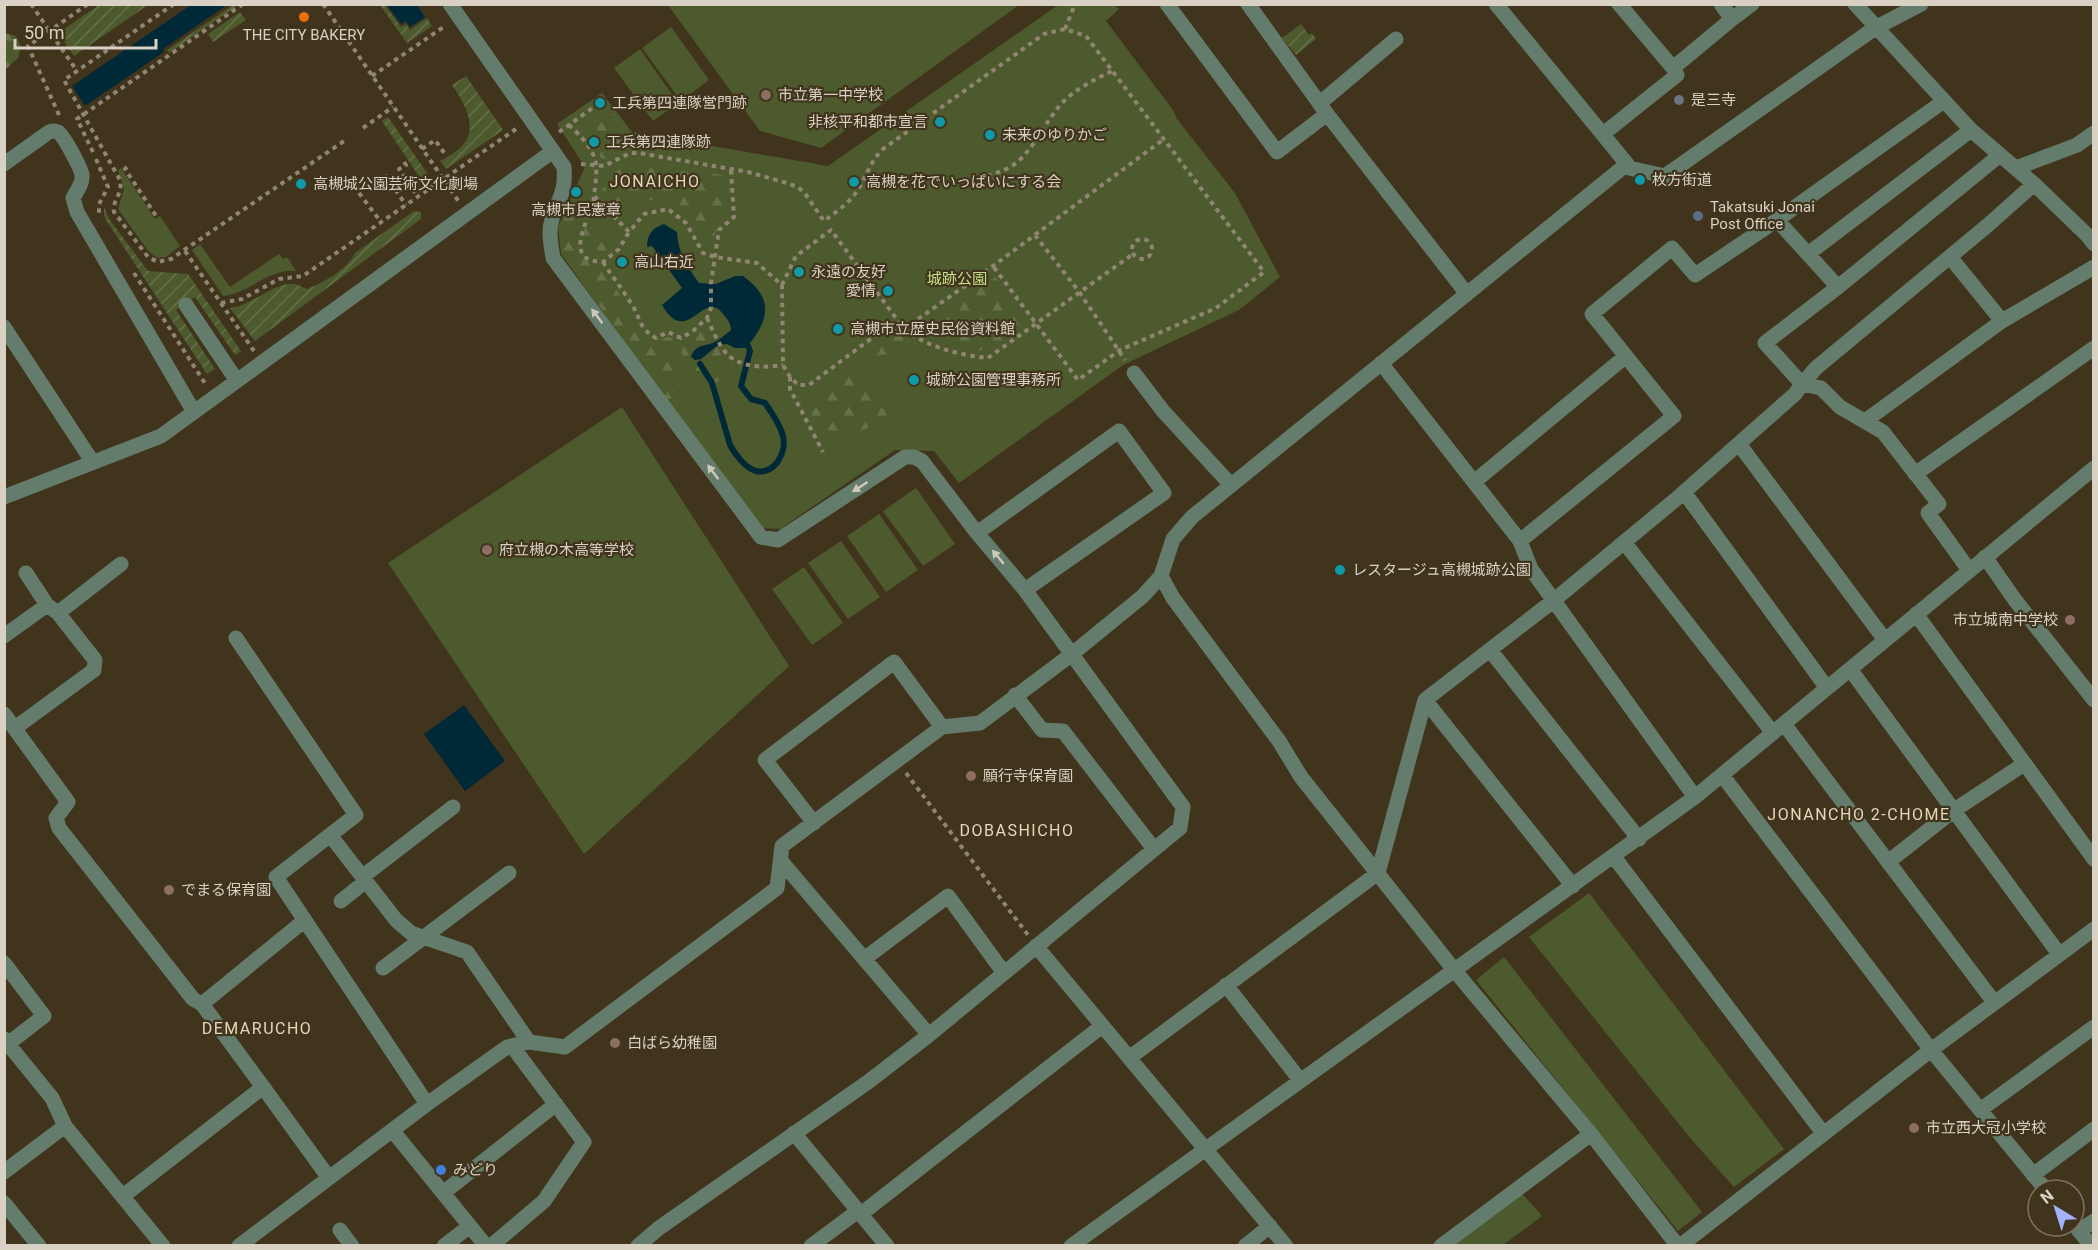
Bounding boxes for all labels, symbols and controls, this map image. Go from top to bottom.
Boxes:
marker: THE CITY BAKERY [297,10,311,24]
scale bar [15,12,156,50]
text: 50 m [24,22,64,43]
place label: THE CITY BAKERY [243,26,365,44]
place label: 市立第一中学校 [778,86,883,104]
marker: 市立第一中学校 [759,88,773,102]
place label: 是三寺 [1691,91,1736,109]
marker: 是三寺 [1672,93,1686,107]
place label: 工兵第四連隊営門跡 [612,94,747,112]
marker: 工兵第四連隊営門跡 [593,96,607,110]
place label: 非核平和都市宣言 [808,113,928,131]
marker: 非核平和都市宣言 [933,115,947,129]
place label: 未来のゆりかご [1002,126,1107,144]
marker: 未来のゆりかご [983,128,997,142]
place label: 工兵第四連隊跡 [606,133,711,151]
marker: 工兵第四連隊跡 [587,135,601,149]
place label: 枚方街道 [1652,171,1712,189]
district label: JONAICHO [609,172,701,191]
place label: 高槻を花でいっぱいにする会 [866,173,1061,191]
marker: 枚方街道 [1633,173,1647,187]
place label: 高槻城公園芸術文化劇場 [313,175,478,193]
marker: 高槻を花でいっぱいにする会 [847,175,861,189]
marker: 高槻城公園芸術文化劇場 [294,177,308,191]
marker: 高槻市民憲章 [569,185,583,199]
place label: Takatsuki Jonai Post Office [1710,198,1815,233]
place label: 高槻市民憲章 [531,201,621,219]
marker: Takatsuki Jonai Post Office [1691,209,1705,223]
place label: 高山右近 [634,253,694,271]
marker: 高山右近 [615,255,629,269]
place label: 永遠の友好 [811,263,886,281]
marker: 永遠の友好 [792,265,806,279]
park label: 城跡公園 [927,270,987,288]
place label: 愛情 [846,282,876,300]
marker: 愛情 [881,284,895,298]
one-way arrow [590,308,603,324]
place label: 高槻市立歴史民俗資料館 [850,320,1015,338]
marker: 高槻市立歴史民俗資料館 [831,322,845,336]
place label: 城跡公園管理事務所 [926,371,1061,389]
marker: 城跡公園管理事務所 [907,373,921,387]
one-way arrow [707,465,719,481]
one-way arrow [851,481,868,492]
place label: 府立槻の木高等学校 [499,541,634,559]
marker: 府立槻の木高等学校 [480,543,494,557]
one-way arrow [992,550,1005,565]
place label: レスタージュ高槻城跡公園 [1352,561,1531,579]
marker: レスタージュ高槻城跡公園 [1333,563,1347,577]
place label: 市立城南中学校 [1953,611,2058,629]
marker: 市立城南中学校 [2063,613,2077,627]
place label: 願行寺保育園 [983,767,1073,785]
marker: 願行寺保育園 [964,769,978,783]
district label: JONANCHO 2-CHOME [1767,805,1951,824]
district label: DOBASHICHO [959,821,1075,840]
place label: でまる保育園 [181,881,271,899]
marker: でまる保育園 [162,883,176,897]
district label: DEMARUCHO [202,1019,312,1038]
place label: 白ばら幼稚園 [627,1034,717,1052]
marker: 白ばら幼稚園 [608,1036,622,1050]
place label: 市立西大冠小学校 [1926,1119,2046,1137]
marker: 市立西大冠小学校 [1907,1121,1921,1135]
place label: みどり [453,1161,498,1179]
marker: みどり [434,1163,448,1177]
north arrow [2026,1178,2086,1238]
text: N [2037,1186,2057,1208]

